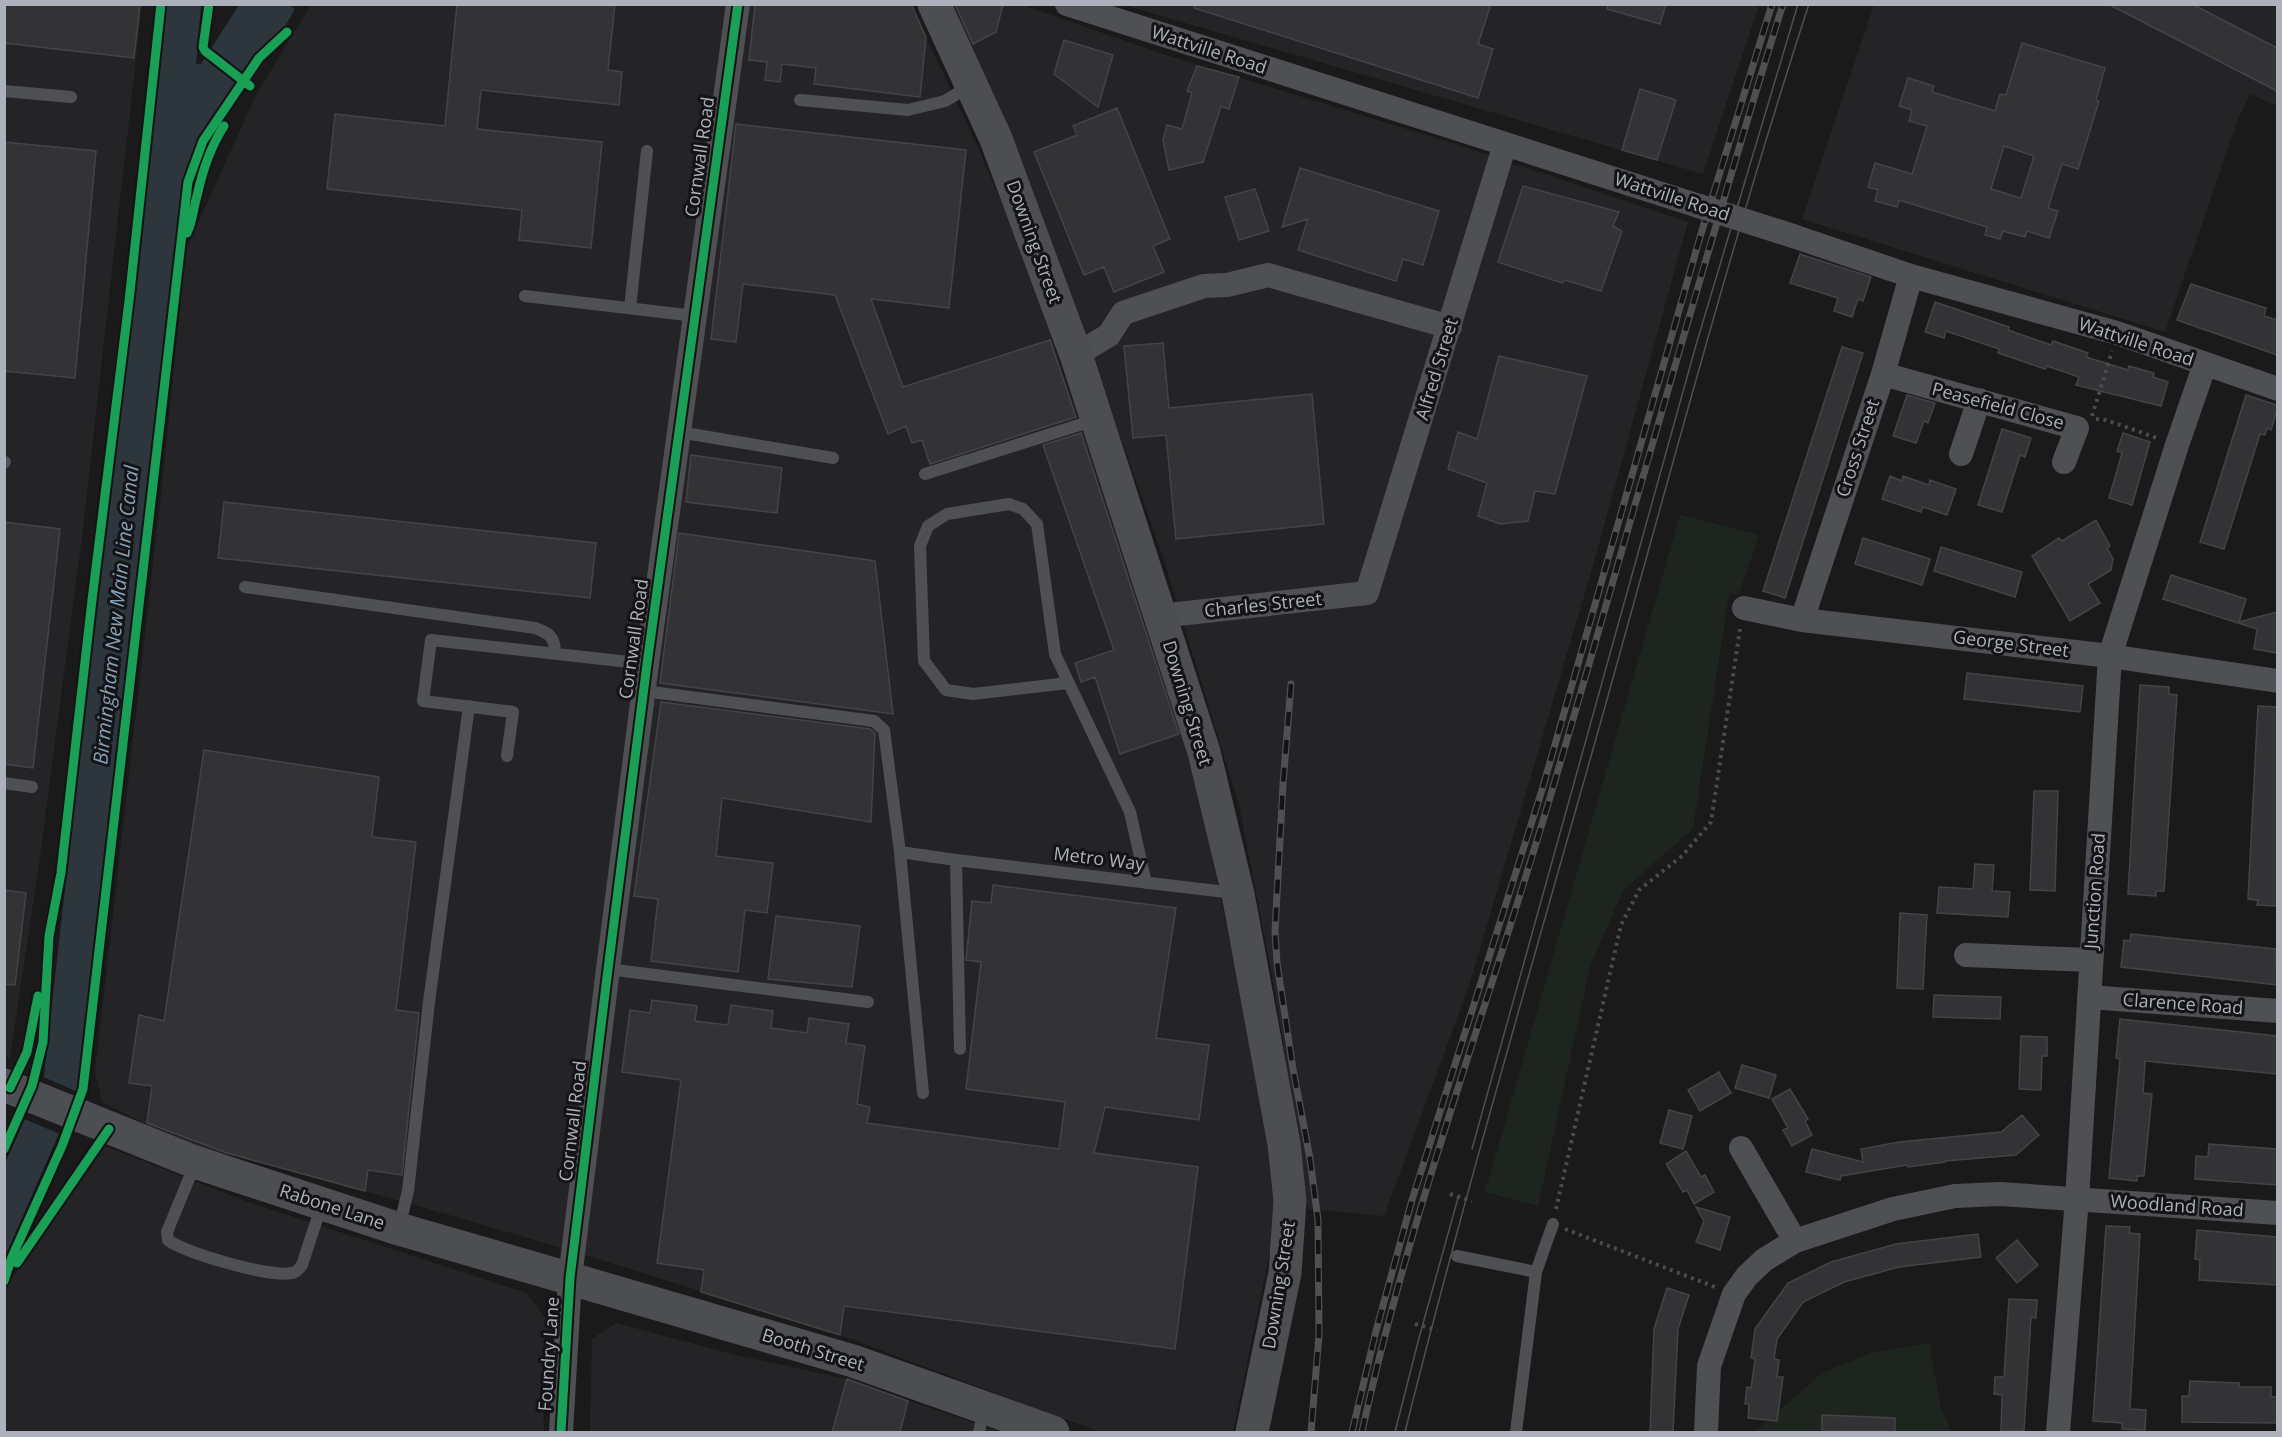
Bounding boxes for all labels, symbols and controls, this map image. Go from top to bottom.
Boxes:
street label: Wattville Road [1149,19,1270,79]
street label: Cornwall Road [679,95,719,219]
street label: Wattville Road [1612,166,1733,226]
street label: Downing Street [1002,177,1068,306]
street label: Wattville Road [2076,311,2197,371]
street label: Alfred Street [1409,315,1463,423]
street label: Peasefield Close [1929,376,2067,434]
street label: Cross Street [1830,396,1884,500]
water label: Birmingham New Main Line Canal [86,463,145,766]
street label: Cornwall Road [613,577,653,701]
street label: Charles Street [1203,586,1323,622]
street label: George Street [1952,624,2070,662]
street label: Downing Street [1158,637,1218,768]
street label: Junction Road [2078,832,2110,952]
street label: Metro Way [1052,841,1147,876]
street label: Clarence Road [2122,987,2244,1019]
street label: Cornwall Road [553,1059,591,1183]
street label: Rabone Lane [277,1178,388,1234]
street label: Woodland Road [2110,1188,2245,1222]
street label: Downing Street [1256,1219,1300,1351]
street label: Foundry Lane [532,1296,564,1412]
street label: Booth Street [759,1322,867,1376]

